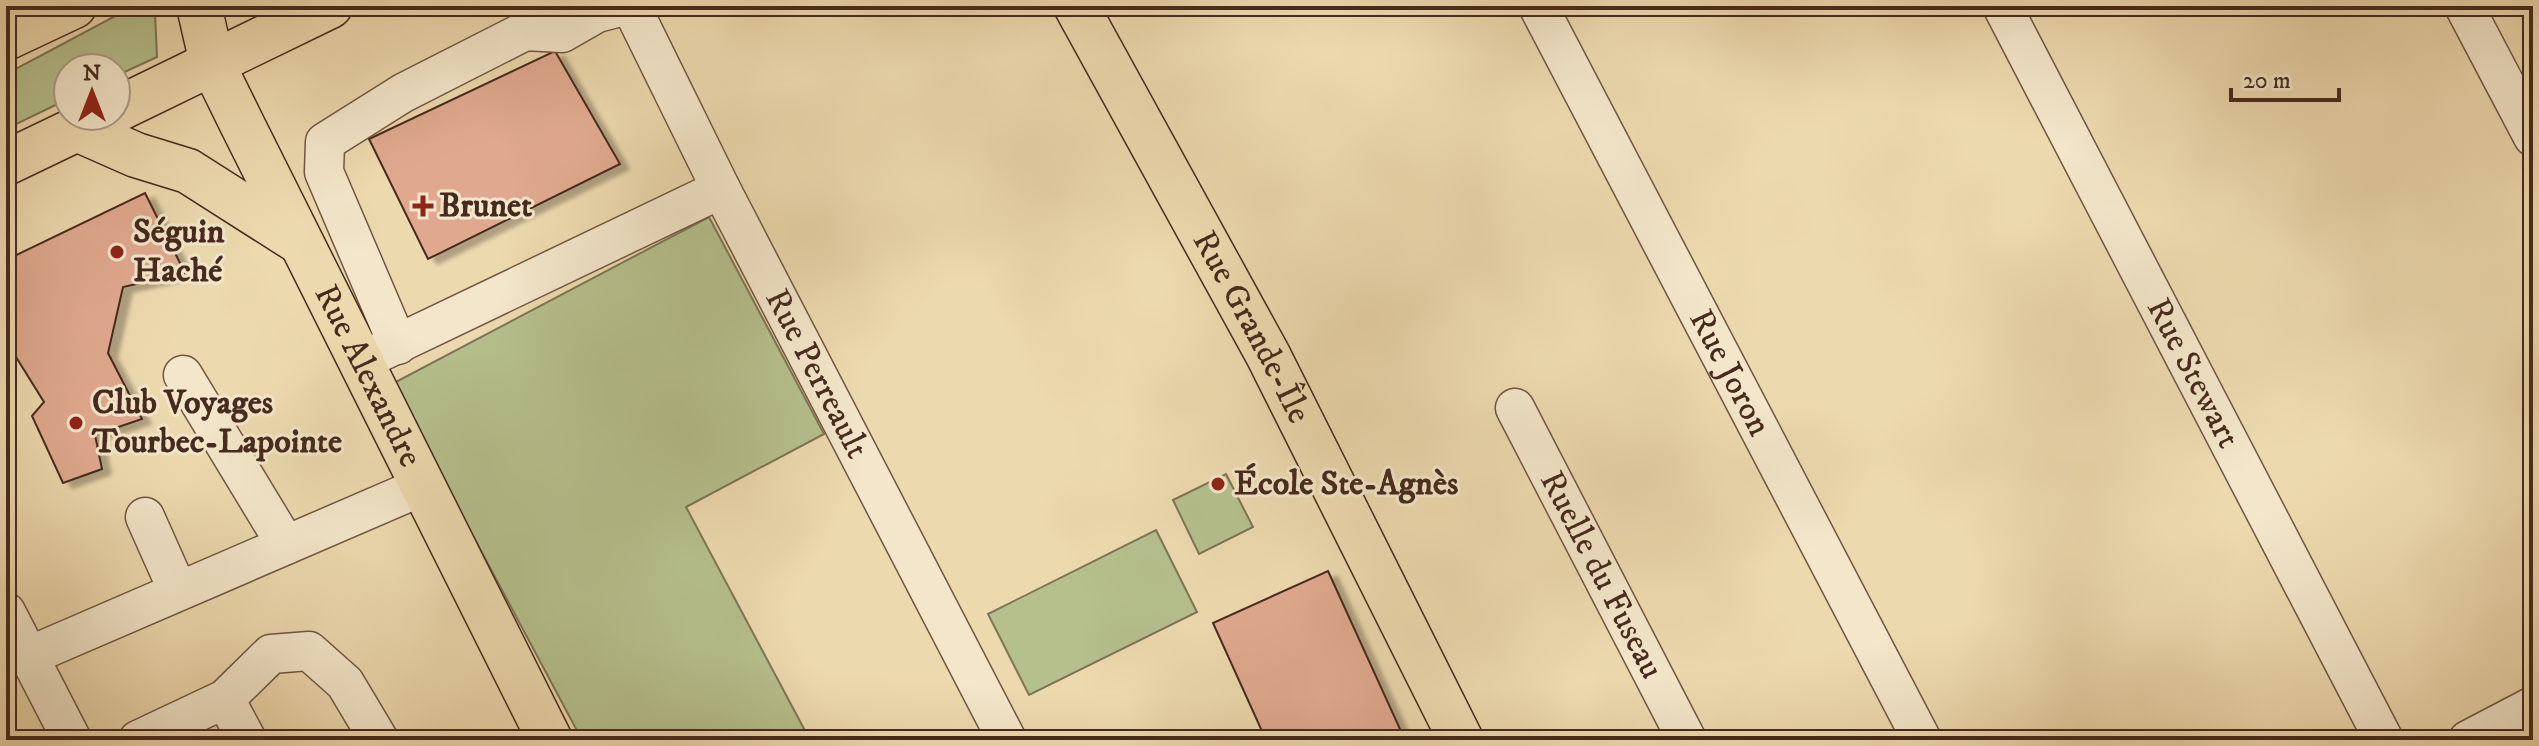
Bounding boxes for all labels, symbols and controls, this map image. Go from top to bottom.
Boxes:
north arrow [52,52,132,132]
scale bar [2231,52,2339,102]
text: N [83,60,101,87]
text: 20 m [2243,66,2291,96]
place label: Brunet [439,185,532,227]
marker: Brunet [414,197,432,215]
place label: Séguin Haché [133,211,225,292]
street label: Rue Grande-Île [1183,224,1320,430]
marker: Séguin Haché [108,243,126,261]
street label: Rue Alexandre [305,278,431,474]
street label: Rue Perreault [756,282,878,466]
street label: Rue Stewart [2137,291,2249,455]
street label: Rue Joron [1680,303,1780,443]
place label: Club Voyages Tourbec-Lapointe [91,382,342,463]
marker: Club Voyages Tourbec-Lapointe [67,414,85,432]
place label: École Ste-Agnès [1234,462,1458,505]
street label: Ruelle du Fuseau [1530,464,1673,686]
marker: École Ste-Agnès [1209,475,1227,493]

